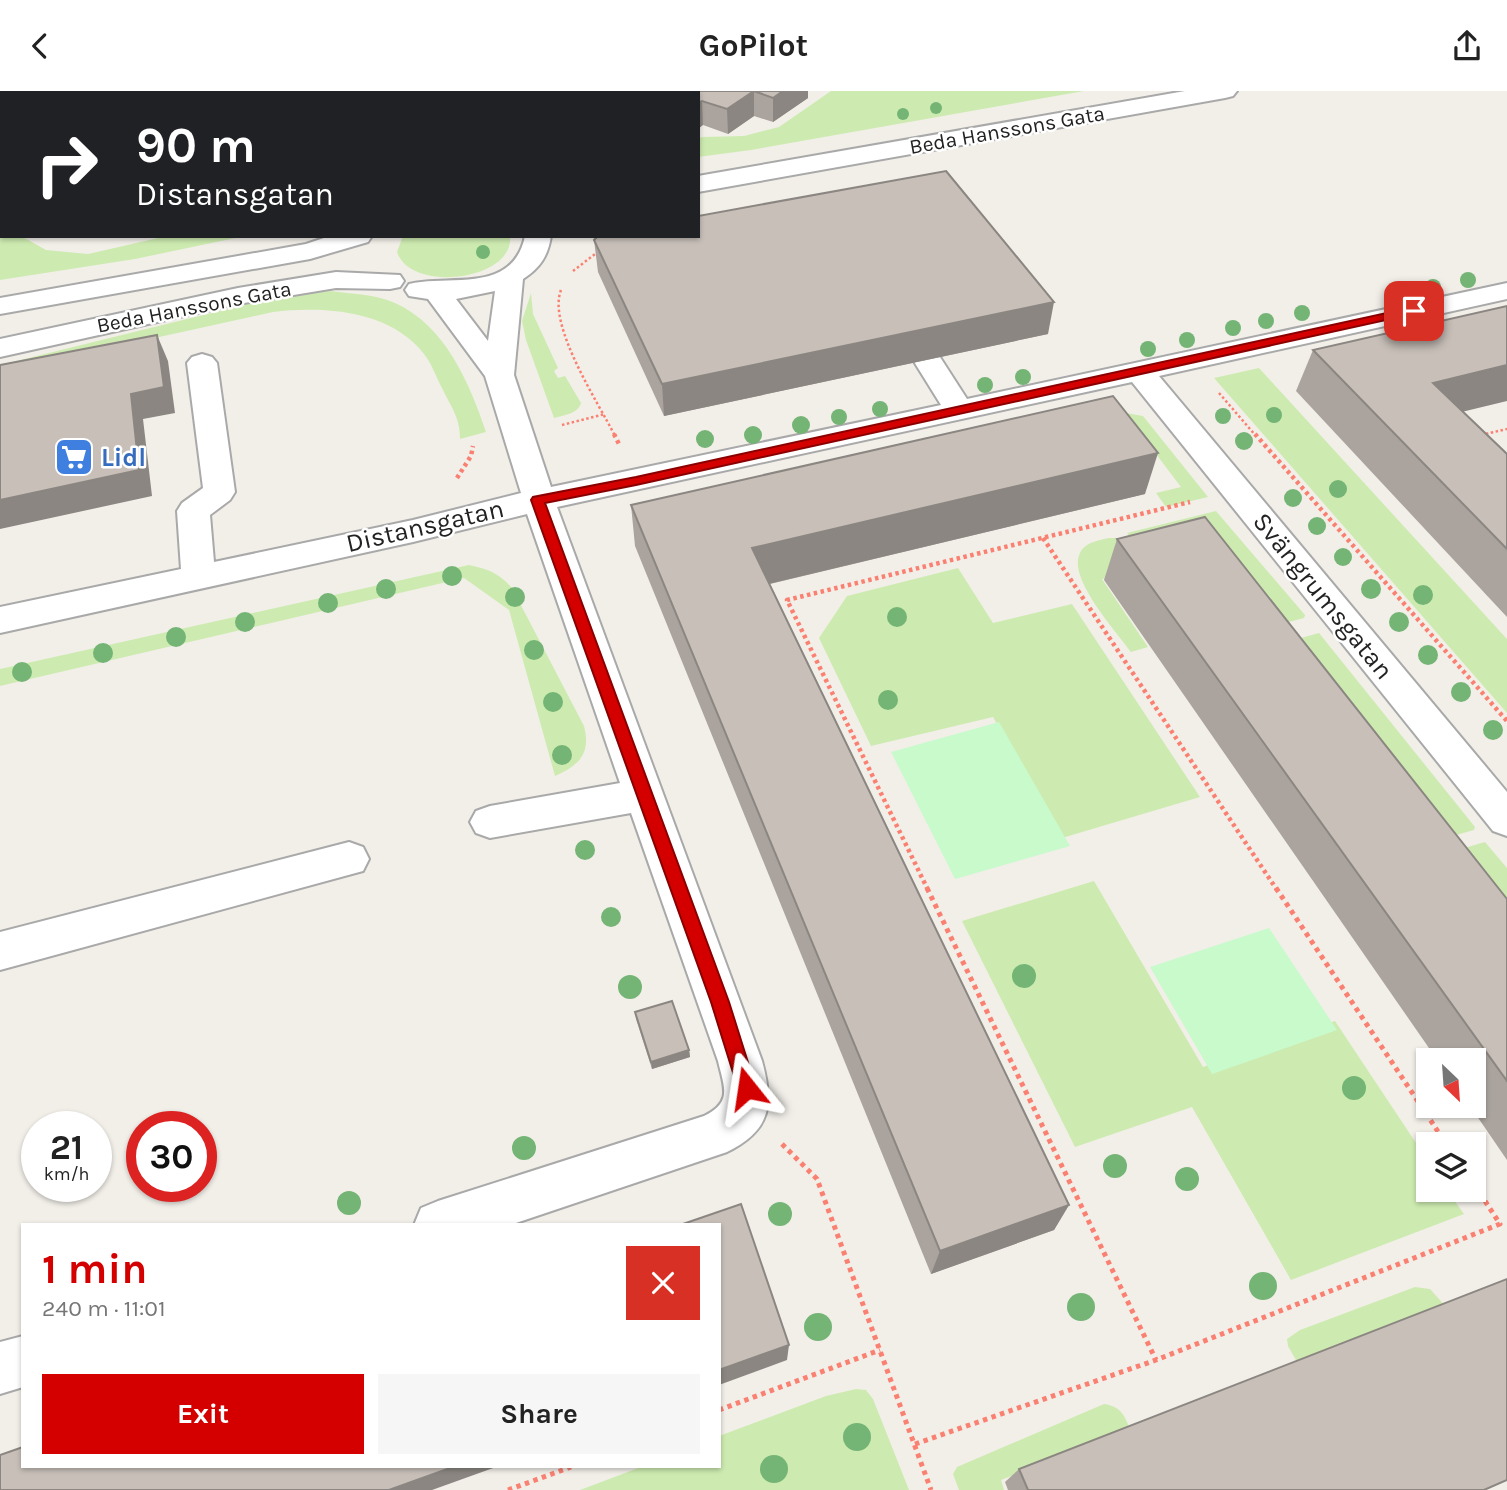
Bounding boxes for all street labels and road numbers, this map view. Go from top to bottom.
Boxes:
street label: Beda Hanssons Gata [907,101,1107,159]
street label: Beda Hanssons Gata [95,276,293,338]
street label: Distansgatan [343,493,507,559]
street label: Svängrumsgatan [1246,506,1400,686]

